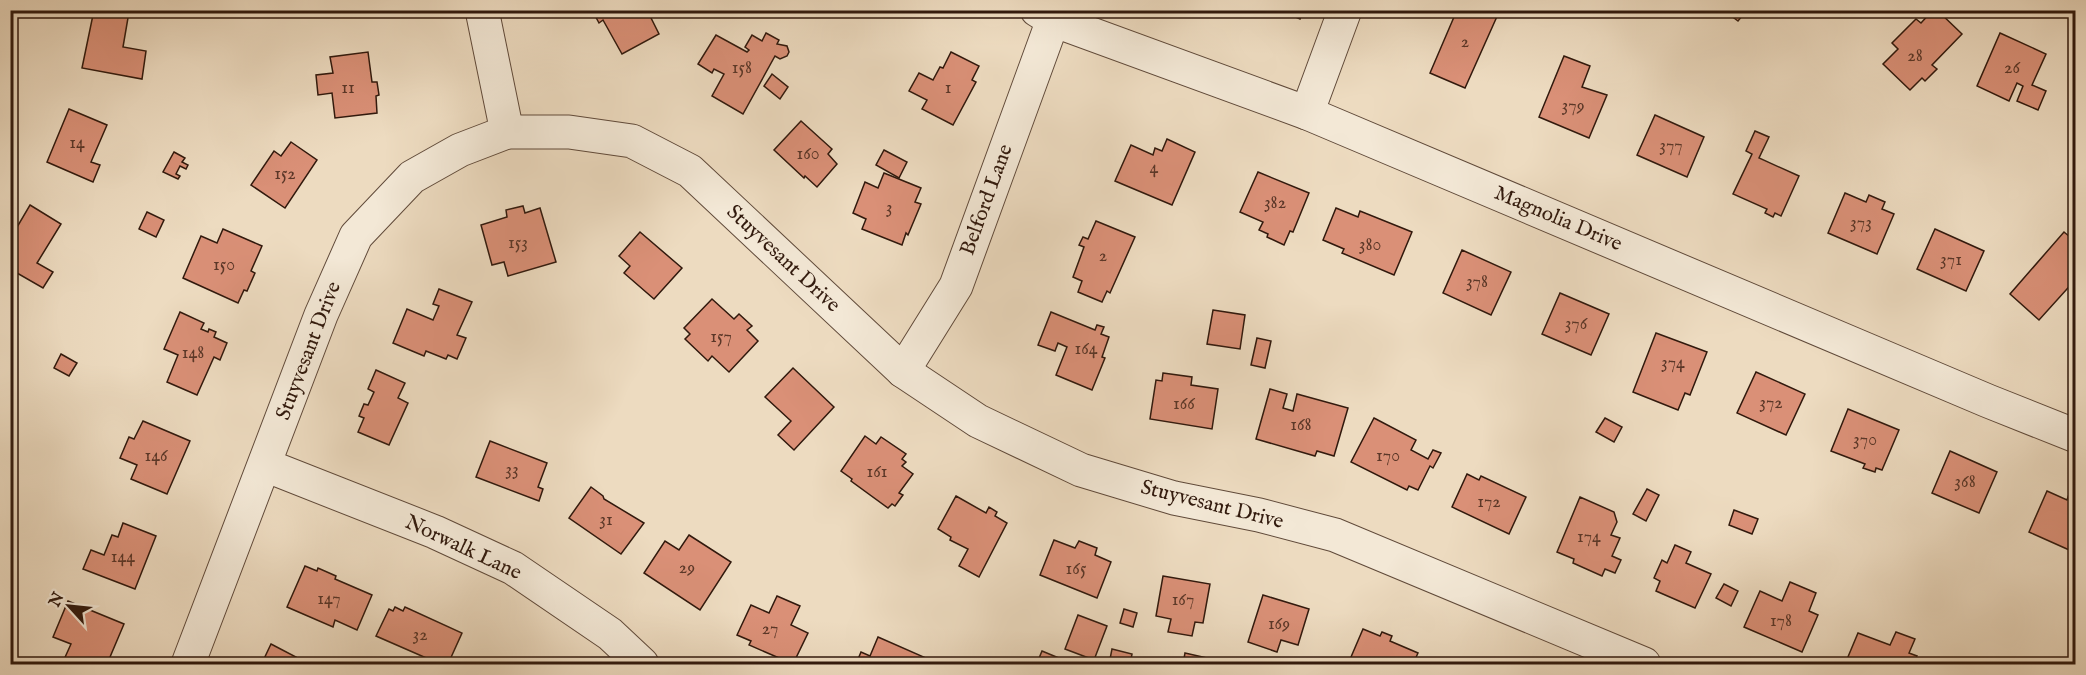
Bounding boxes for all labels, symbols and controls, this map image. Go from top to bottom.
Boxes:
house number: 2 [1461,31,1469,54]
house number: 28 [1907,45,1923,68]
house number: 158 [732,57,752,80]
house number: 26 [2004,57,2020,80]
house number: 11 [341,77,355,100]
house number: 1 [945,77,951,100]
house number: 379 [1561,95,1585,118]
house number: 14 [69,132,85,155]
house number: 377 [1659,135,1683,158]
street label: Belford Lane [954,140,1020,259]
house number: 160 [796,143,820,166]
house number: 4 [1150,157,1159,180]
house number: 152 [274,163,296,186]
street label: Magnolia Drive [1490,180,1626,258]
house number: 382 [1264,192,1286,215]
house number: 3 [886,197,892,220]
street label: Stuyvesant Drive [720,199,846,319]
house number: 373 [1850,212,1872,235]
house number: 153 [508,232,528,255]
house number: 380 [1359,234,1381,257]
house number: 2 [1099,245,1107,268]
house number: 371 [1940,249,1962,272]
house number: 150 [213,254,235,277]
house number: 378 [1466,271,1488,294]
street label: Stuyvesant Drive [270,278,348,424]
house number: 376 [1565,313,1588,336]
house number: 157 [710,326,732,349]
house number: 164 [1074,338,1098,361]
house number: 148 [182,342,204,365]
house number: 374 [1661,352,1685,375]
house number: 372 [1759,392,1783,415]
house number: 166 [1173,393,1195,416]
house number: 168 [1290,414,1312,437]
house number: 370 [1853,429,1877,452]
house number: 146 [144,445,168,468]
house number: 170 [1376,445,1400,468]
house number: 33 [505,459,519,482]
house number: 161 [867,461,887,484]
house number: 368 [1954,471,1976,494]
street label: Stuyvesant Drive [1138,474,1287,536]
house number: 172 [1477,491,1501,514]
street label: Norwalk Lane [400,509,526,587]
house number: 31 [599,509,613,532]
house number: 174 [1577,526,1601,549]
house number: 144 [111,546,135,569]
house number: 29 [679,557,695,580]
house number: 165 [1066,558,1087,581]
north arrow [39,576,99,636]
house number: 147 [317,588,341,611]
text: N [45,589,70,612]
house number: 167 [1172,589,1194,612]
house number: 178 [1770,610,1792,633]
house number: 169 [1268,613,1290,636]
house number: 27 [762,618,778,641]
house number: 32 [412,624,428,647]

